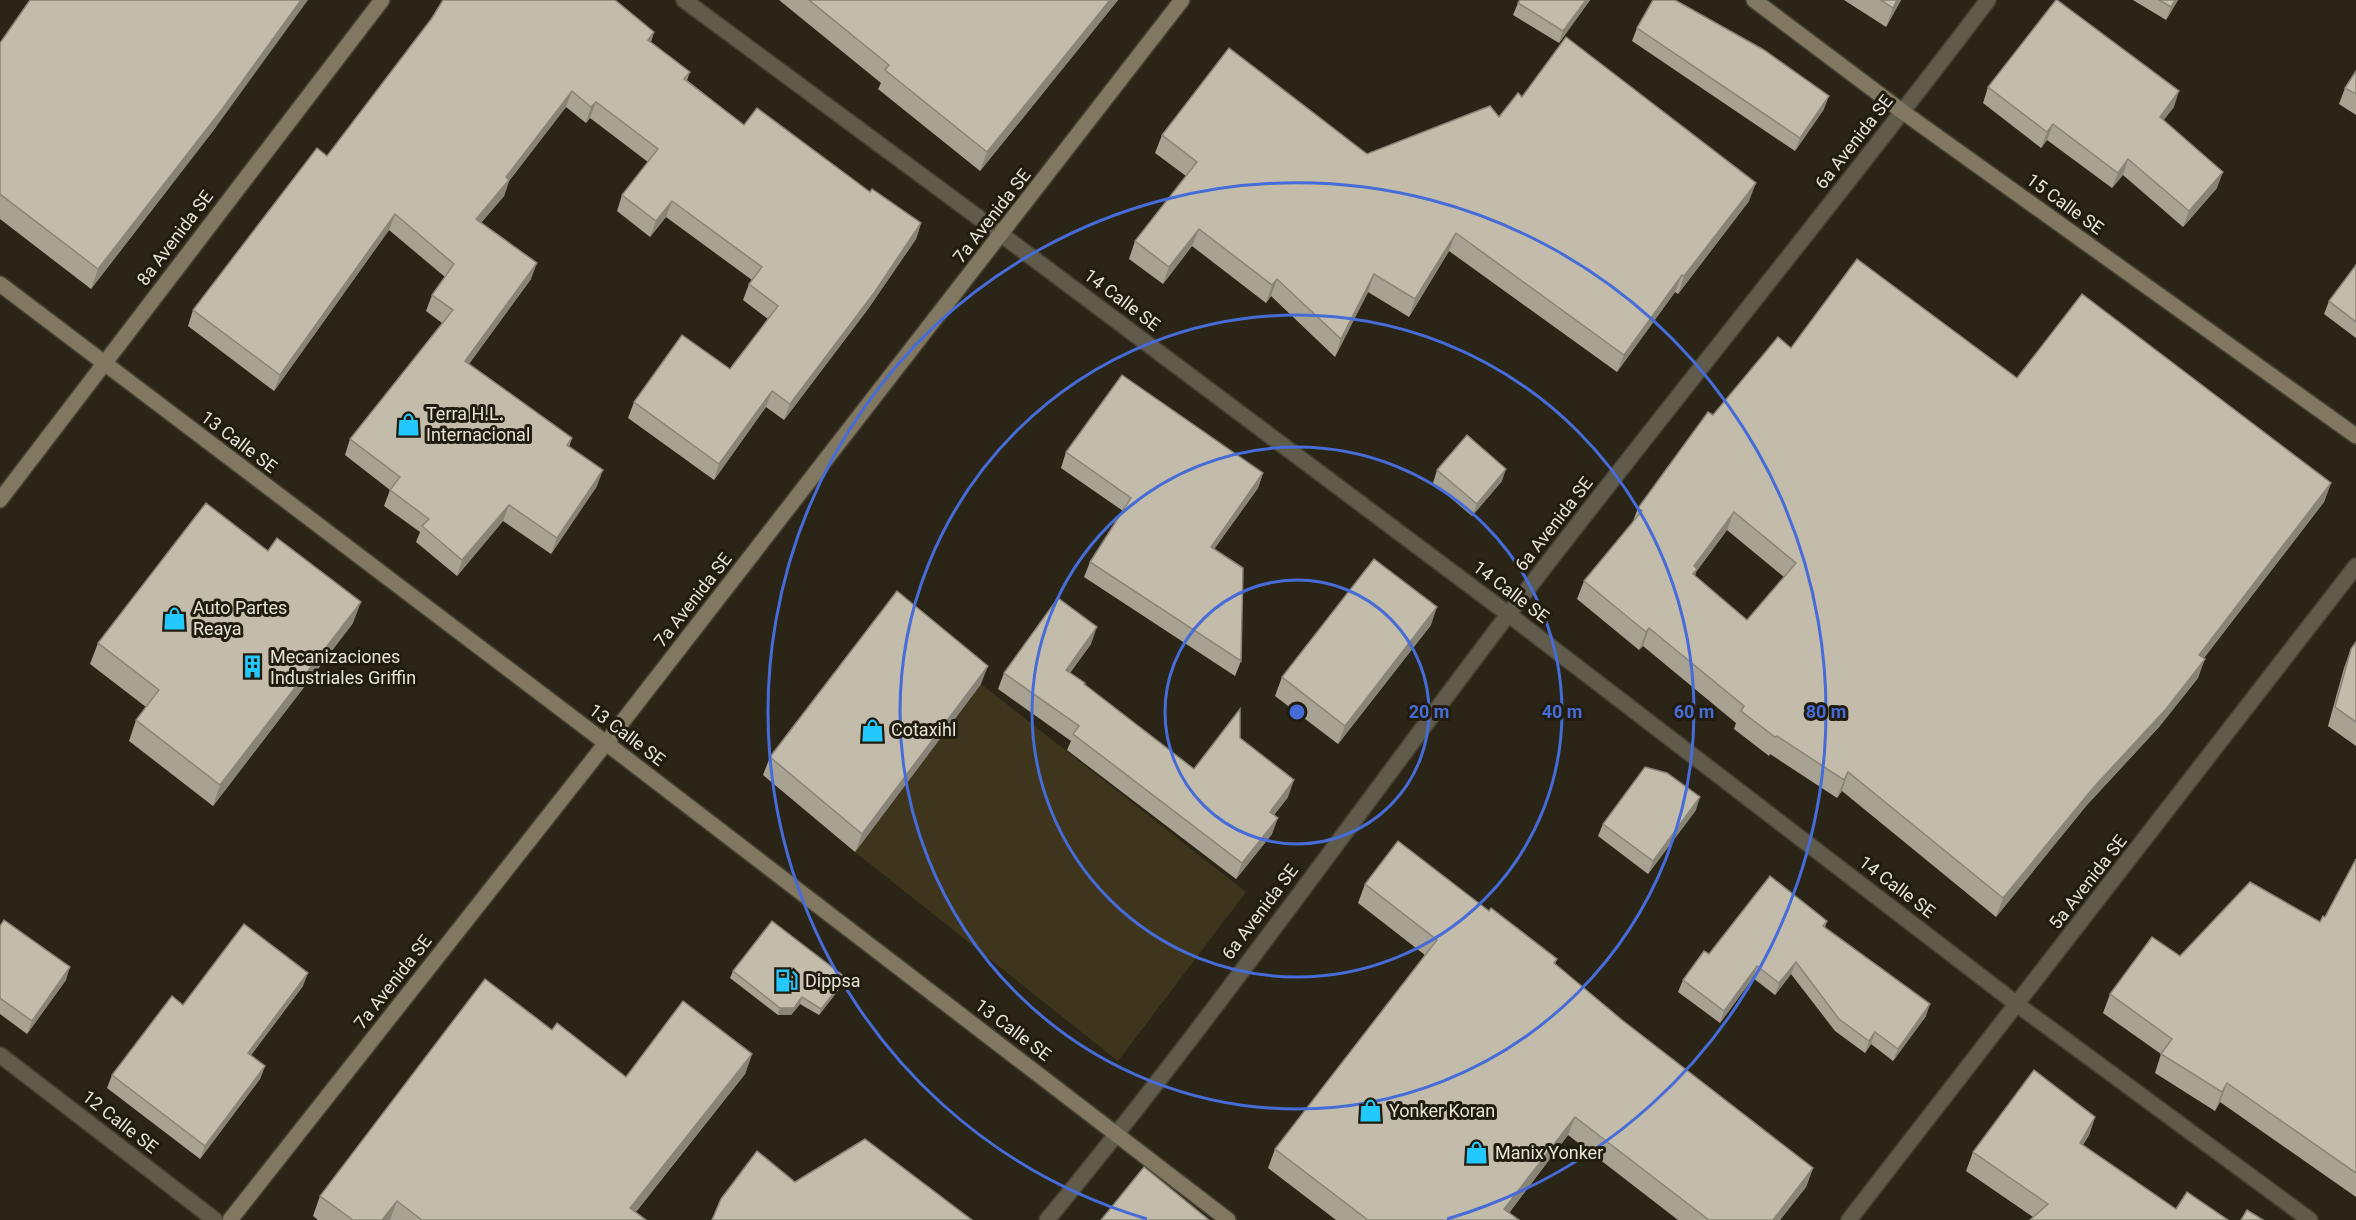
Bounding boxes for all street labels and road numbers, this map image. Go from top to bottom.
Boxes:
street label: 6a Avenida SE [1810,91,1897,193]
street label: 7a Avenida SE [948,165,1035,267]
street label: 15 Calle SE [2023,169,2108,239]
street label: 8a Avenida SE [132,186,217,289]
street label: 14 Calle SE [1080,264,1165,335]
street label: 13 Calle SE [197,406,282,477]
street label: 6a Avenida SE [1510,473,1597,575]
street label: 7a Avenida SE [649,549,736,651]
street label: 14 Calle SE [1469,556,1554,627]
street label: 13 Calle SE [585,699,670,770]
street label: 5a Avenida SE [2044,831,2131,933]
street label: 14 Calle SE [1855,851,1940,922]
street label: 6a Avenida SE [1217,860,1302,963]
street label: 7a Avenida SE [349,931,436,1033]
street label: 13 Calle SE [971,994,1056,1065]
street label: 12 Calle SE [78,1086,162,1158]

